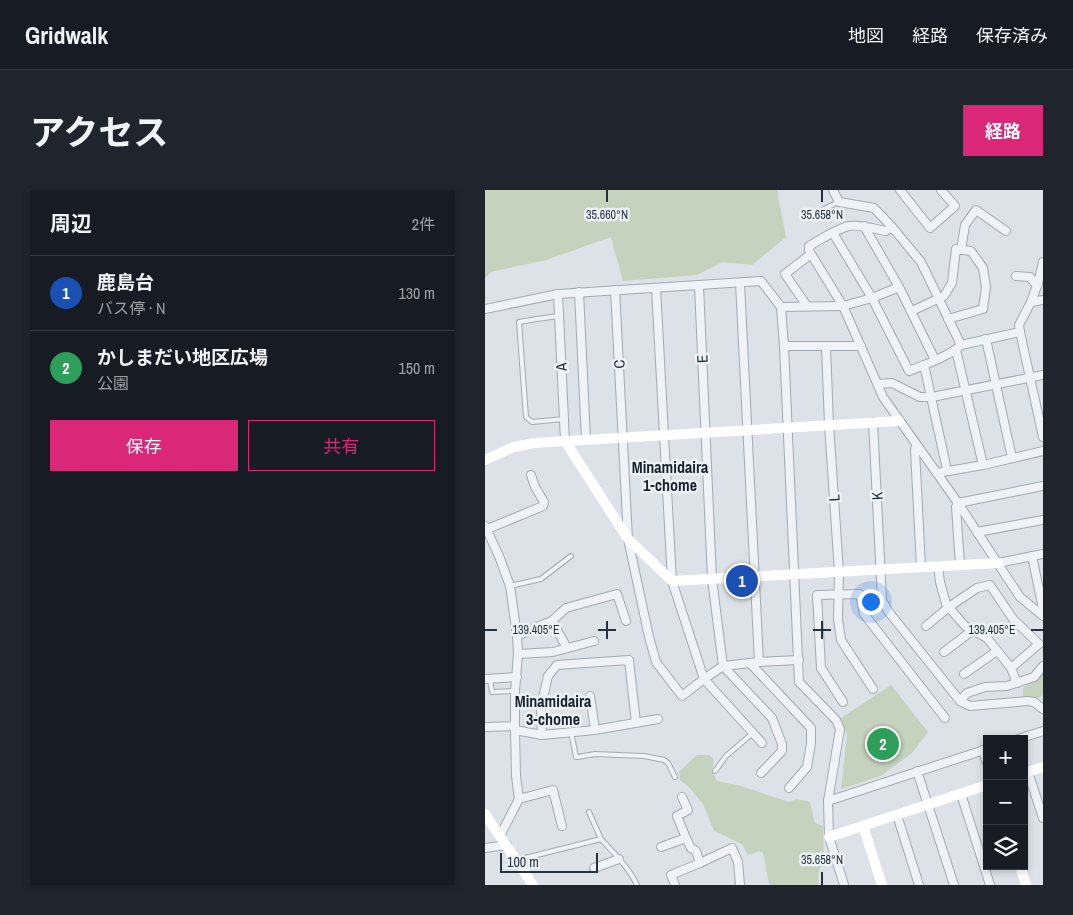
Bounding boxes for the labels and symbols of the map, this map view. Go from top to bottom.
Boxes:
text: 35.660°N [586,207,628,223]
text: 35.658°N [801,207,843,223]
street label: E [691,354,713,364]
street label: C [608,359,630,369]
street label: A [550,362,572,373]
district label: Minamidaira 1-chome [632,456,709,496]
street label: K [866,491,888,501]
street label: L [823,494,845,502]
pin: 1 [726,562,758,600]
your location [858,589,884,615]
text: 139.405°E [513,622,559,638]
text: 139.405°E [969,622,1015,638]
district label: Minamidaira 3-chome [515,690,592,730]
pin: 2 [867,725,899,763]
scale bar [500,850,597,873]
text: 35.658°N [801,852,843,868]

